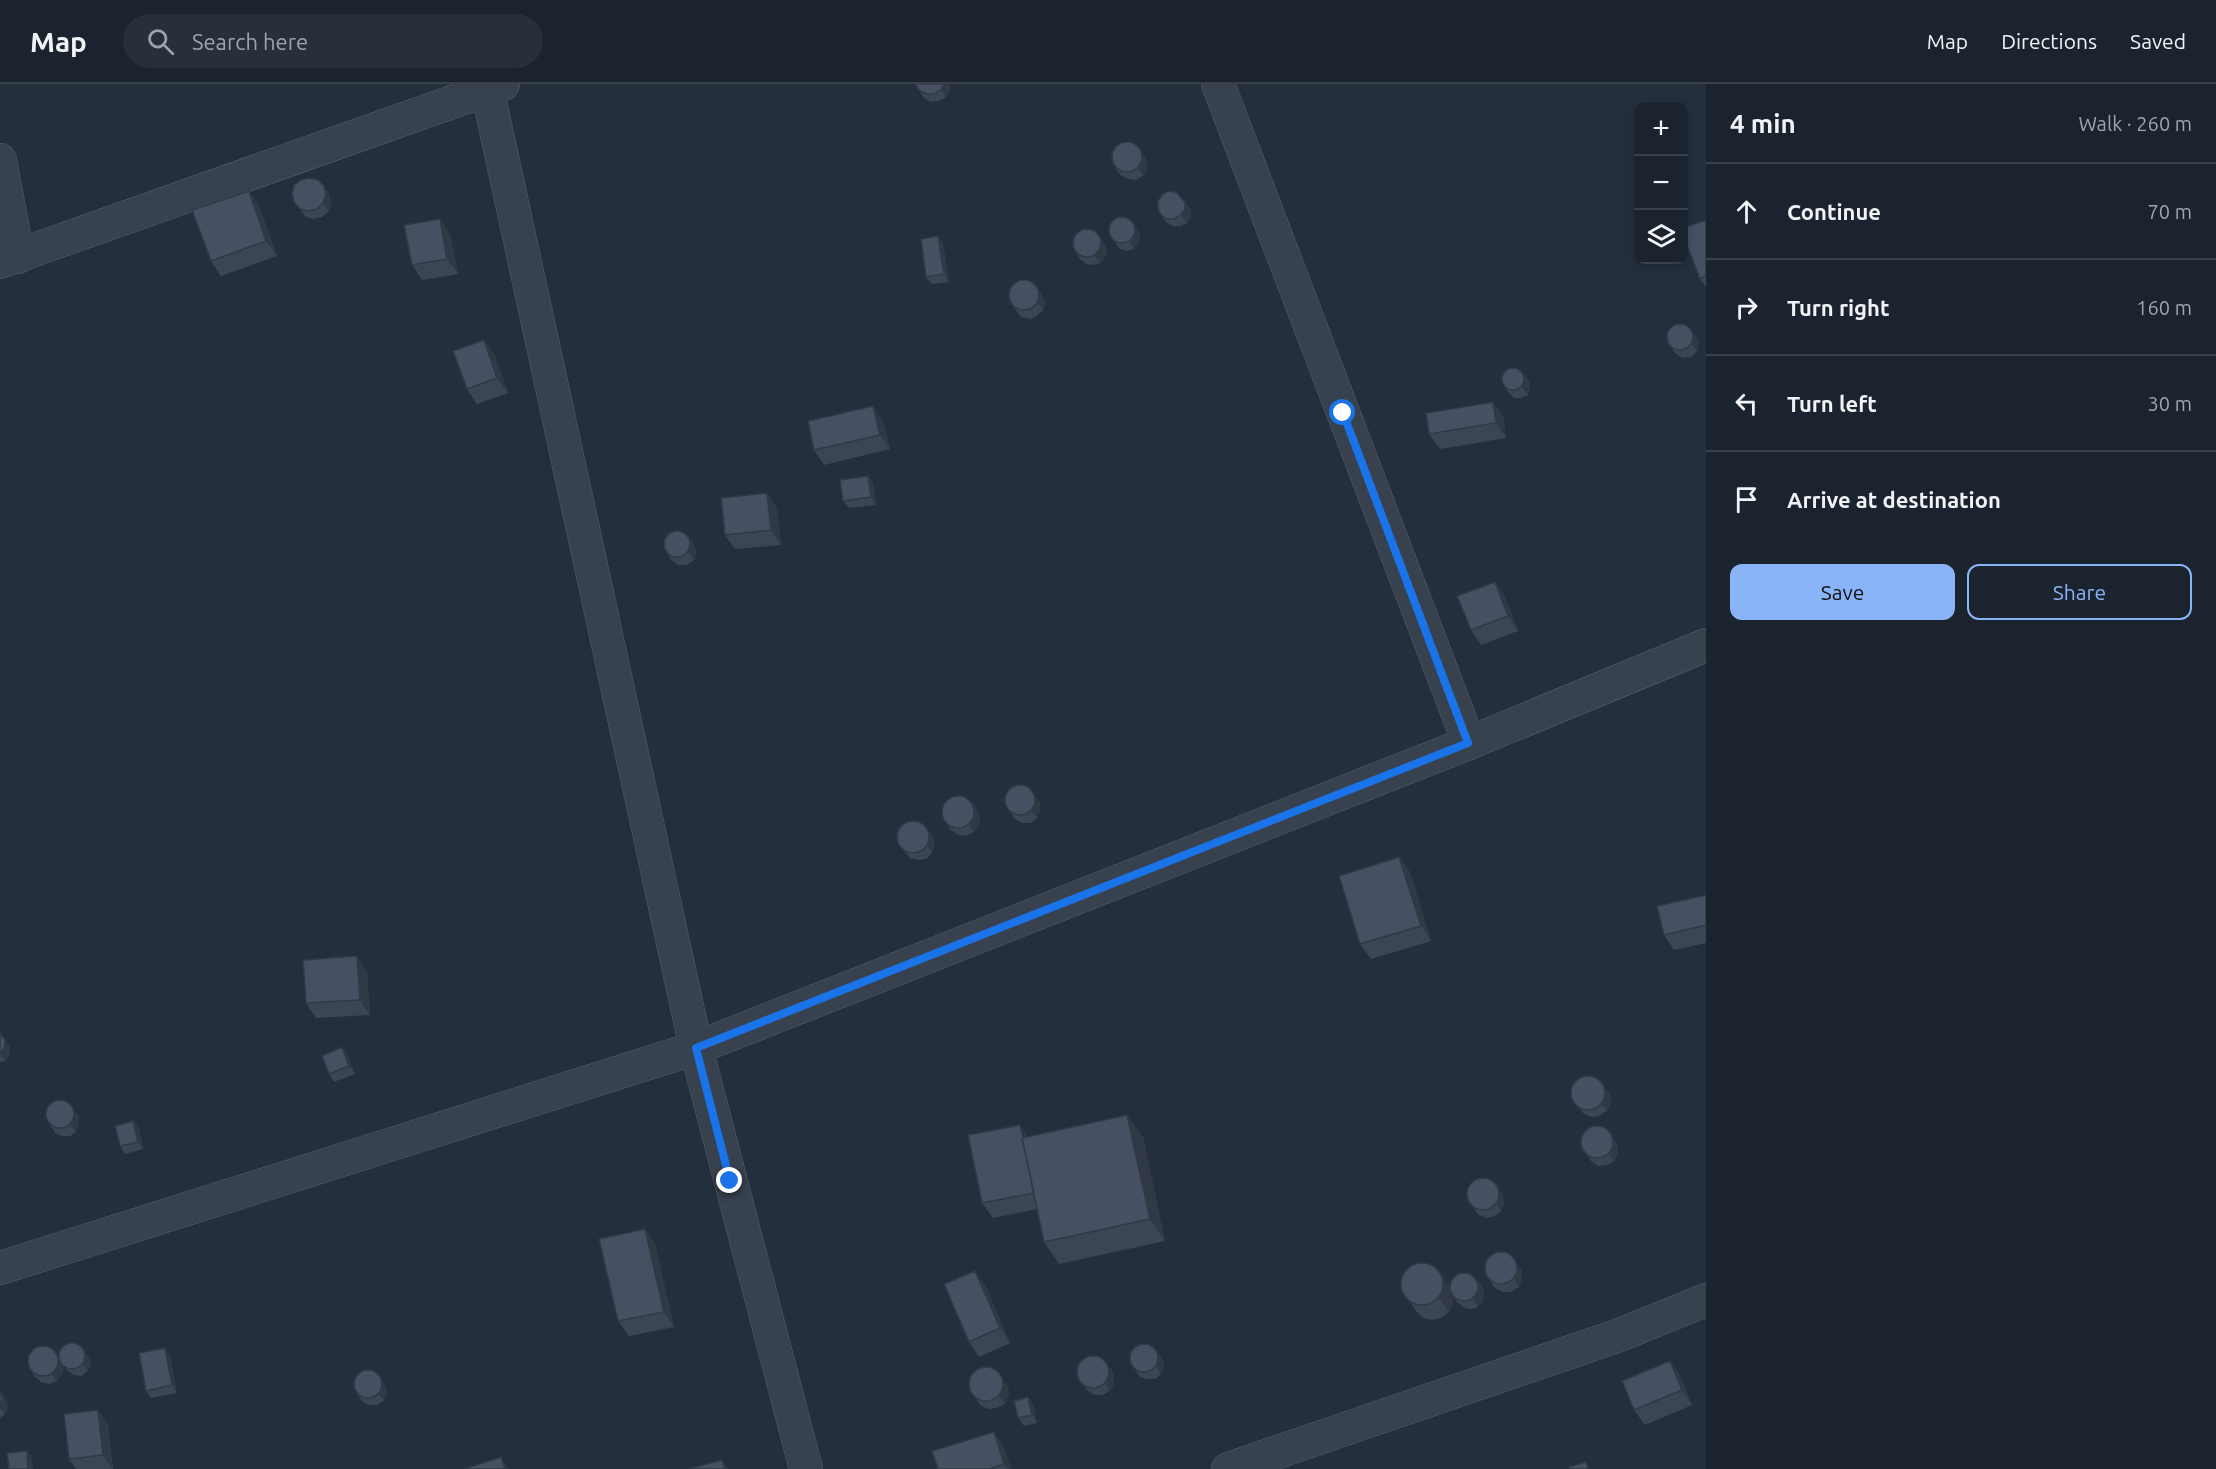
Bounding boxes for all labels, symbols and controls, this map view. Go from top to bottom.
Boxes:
search box [123,14,543,68]
icon: search [144,25,177,58]
text: Map [30,26,87,57]
text: Search here [192,29,308,54]
text: Map [1927,29,1968,53]
text: Directions [2001,29,2097,53]
text: Saved [2130,29,2186,53]
map controls [1634,102,1688,264]
button: + [1634,102,1688,156]
text: 4 min [1730,109,1796,138]
text: Walk · 260 m [2079,112,2192,135]
button: − [1634,156,1688,210]
icon: ahead [1730,195,1763,228]
text: Continue [1787,199,1881,224]
text: 70 m [2148,200,2192,223]
button: layers [1634,210,1688,264]
icon: right [1730,291,1763,324]
text: Turn right [1787,295,1889,320]
text: 160 m [2136,296,2192,319]
icon: left [1730,387,1763,420]
text: Turn left [1787,391,1877,416]
text: 30 m [2148,392,2192,415]
route start [1329,399,1355,425]
icon: arrive [1730,483,1763,516]
text: Arrive at destination [1787,487,2001,512]
button: Save [1730,564,1955,620]
button: Share [1967,564,2192,620]
route end [716,1167,742,1193]

